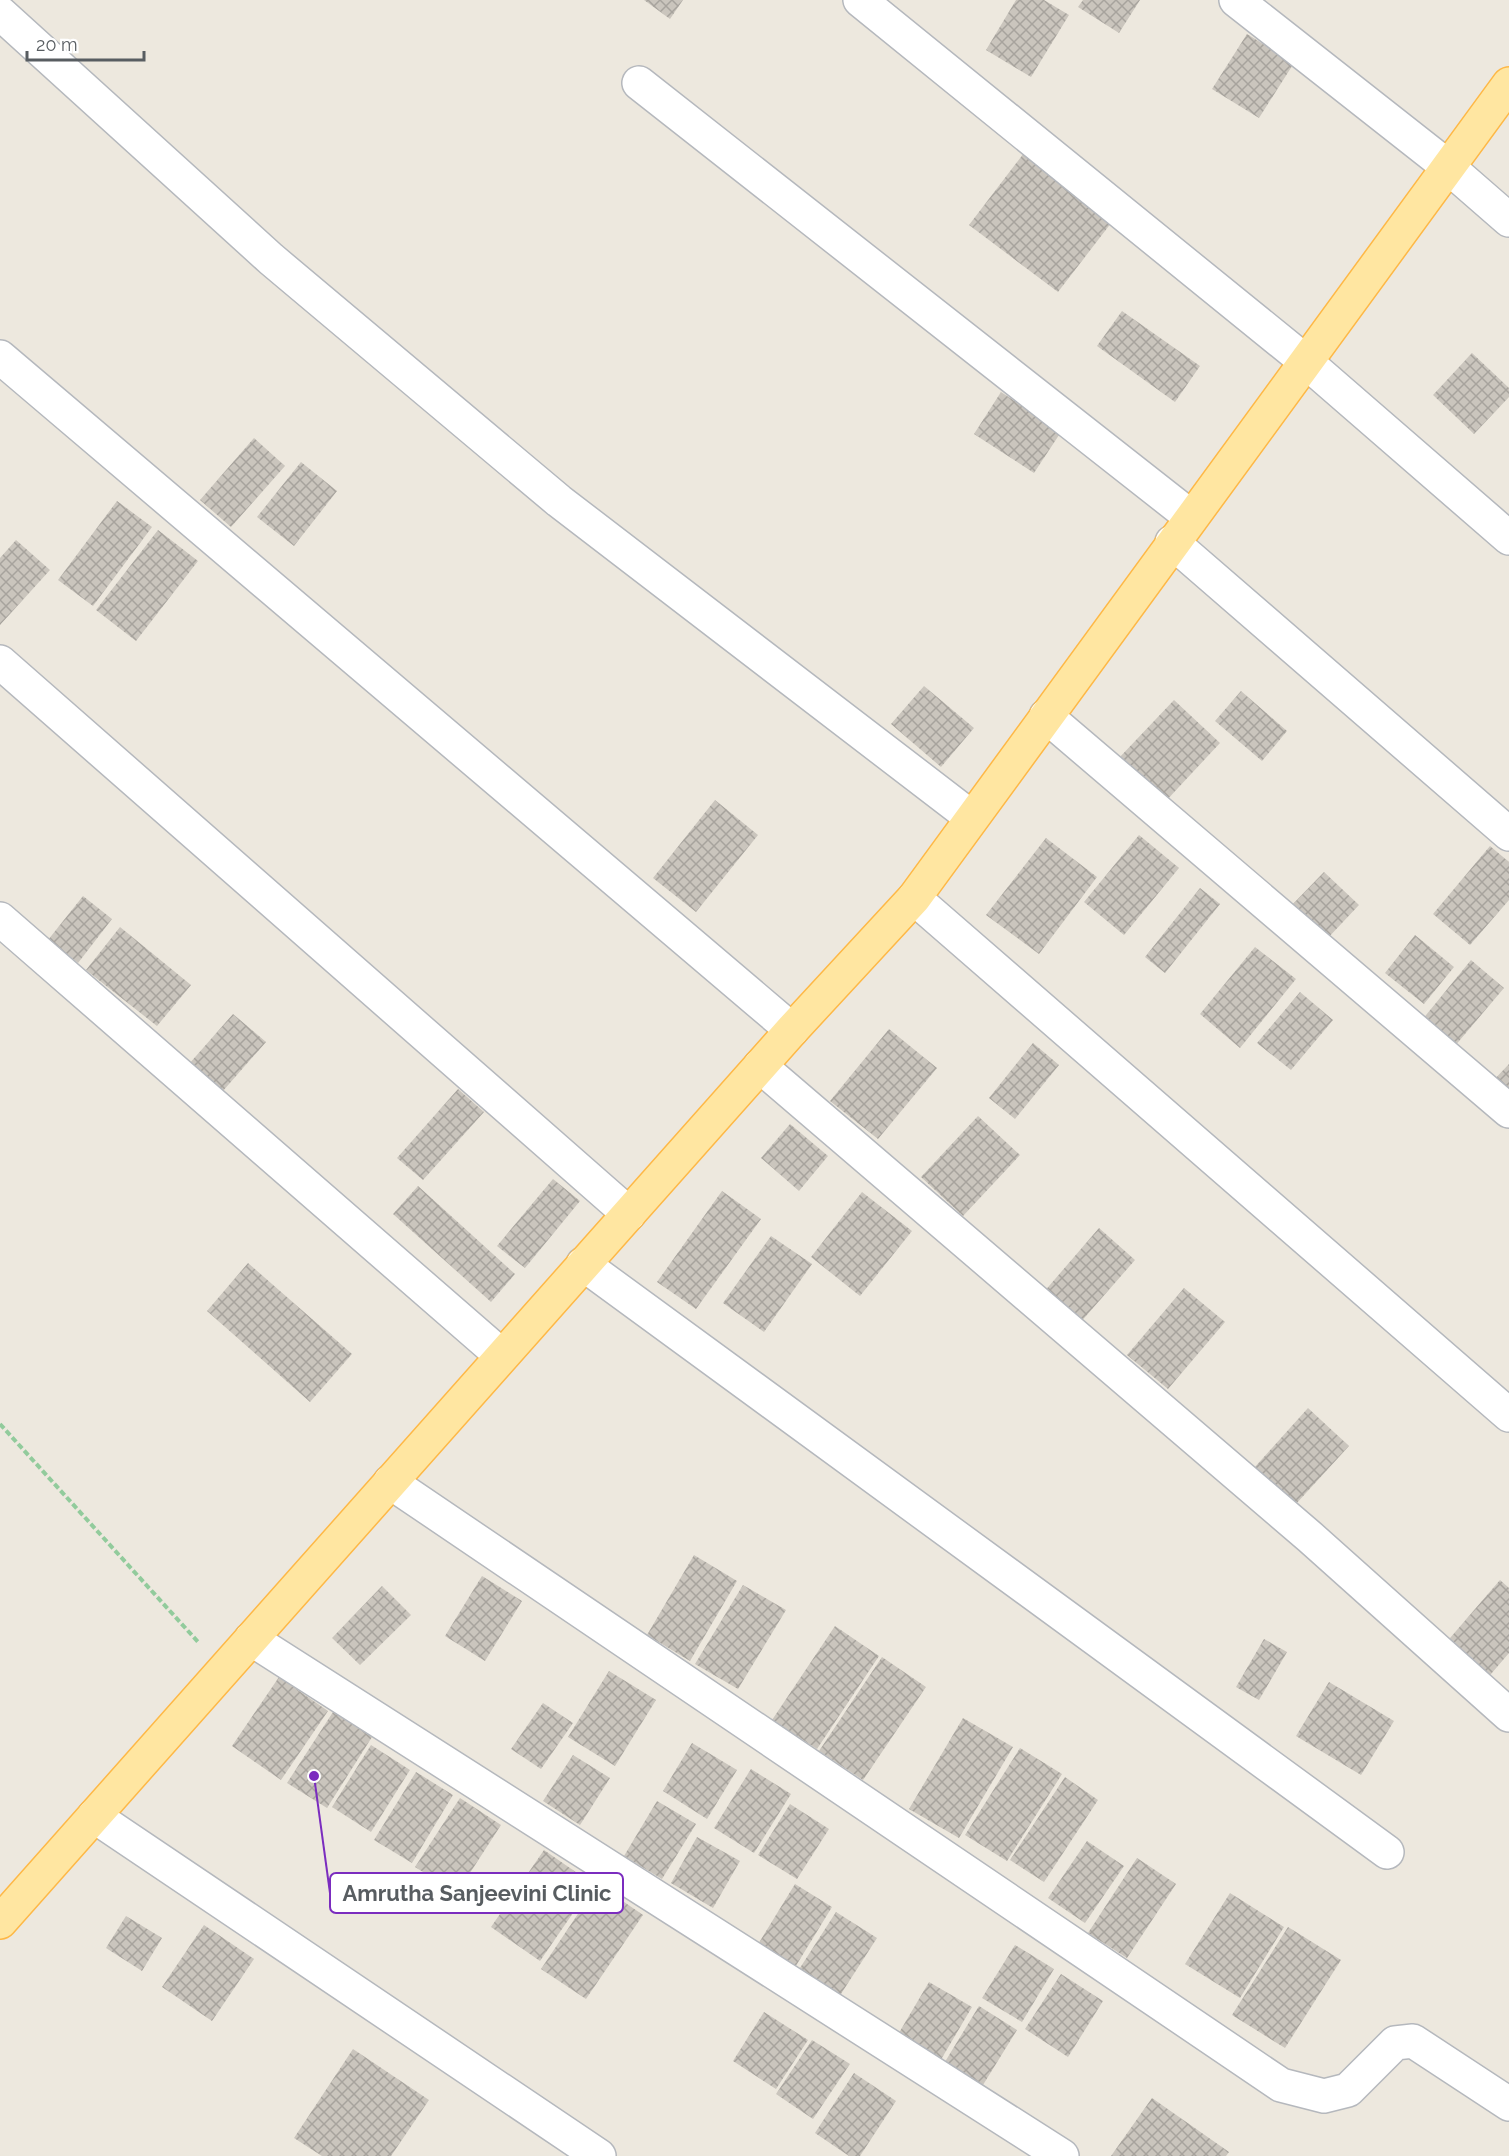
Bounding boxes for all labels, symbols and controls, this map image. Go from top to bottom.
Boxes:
scale bar [27,24,144,62]
text: 20 m [36,34,78,55]
callout: Amrutha Sanjeevini Clinic [330,1873,623,1913]
text: Amrutha Sanjeevini Clinic [343,1880,611,1906]

